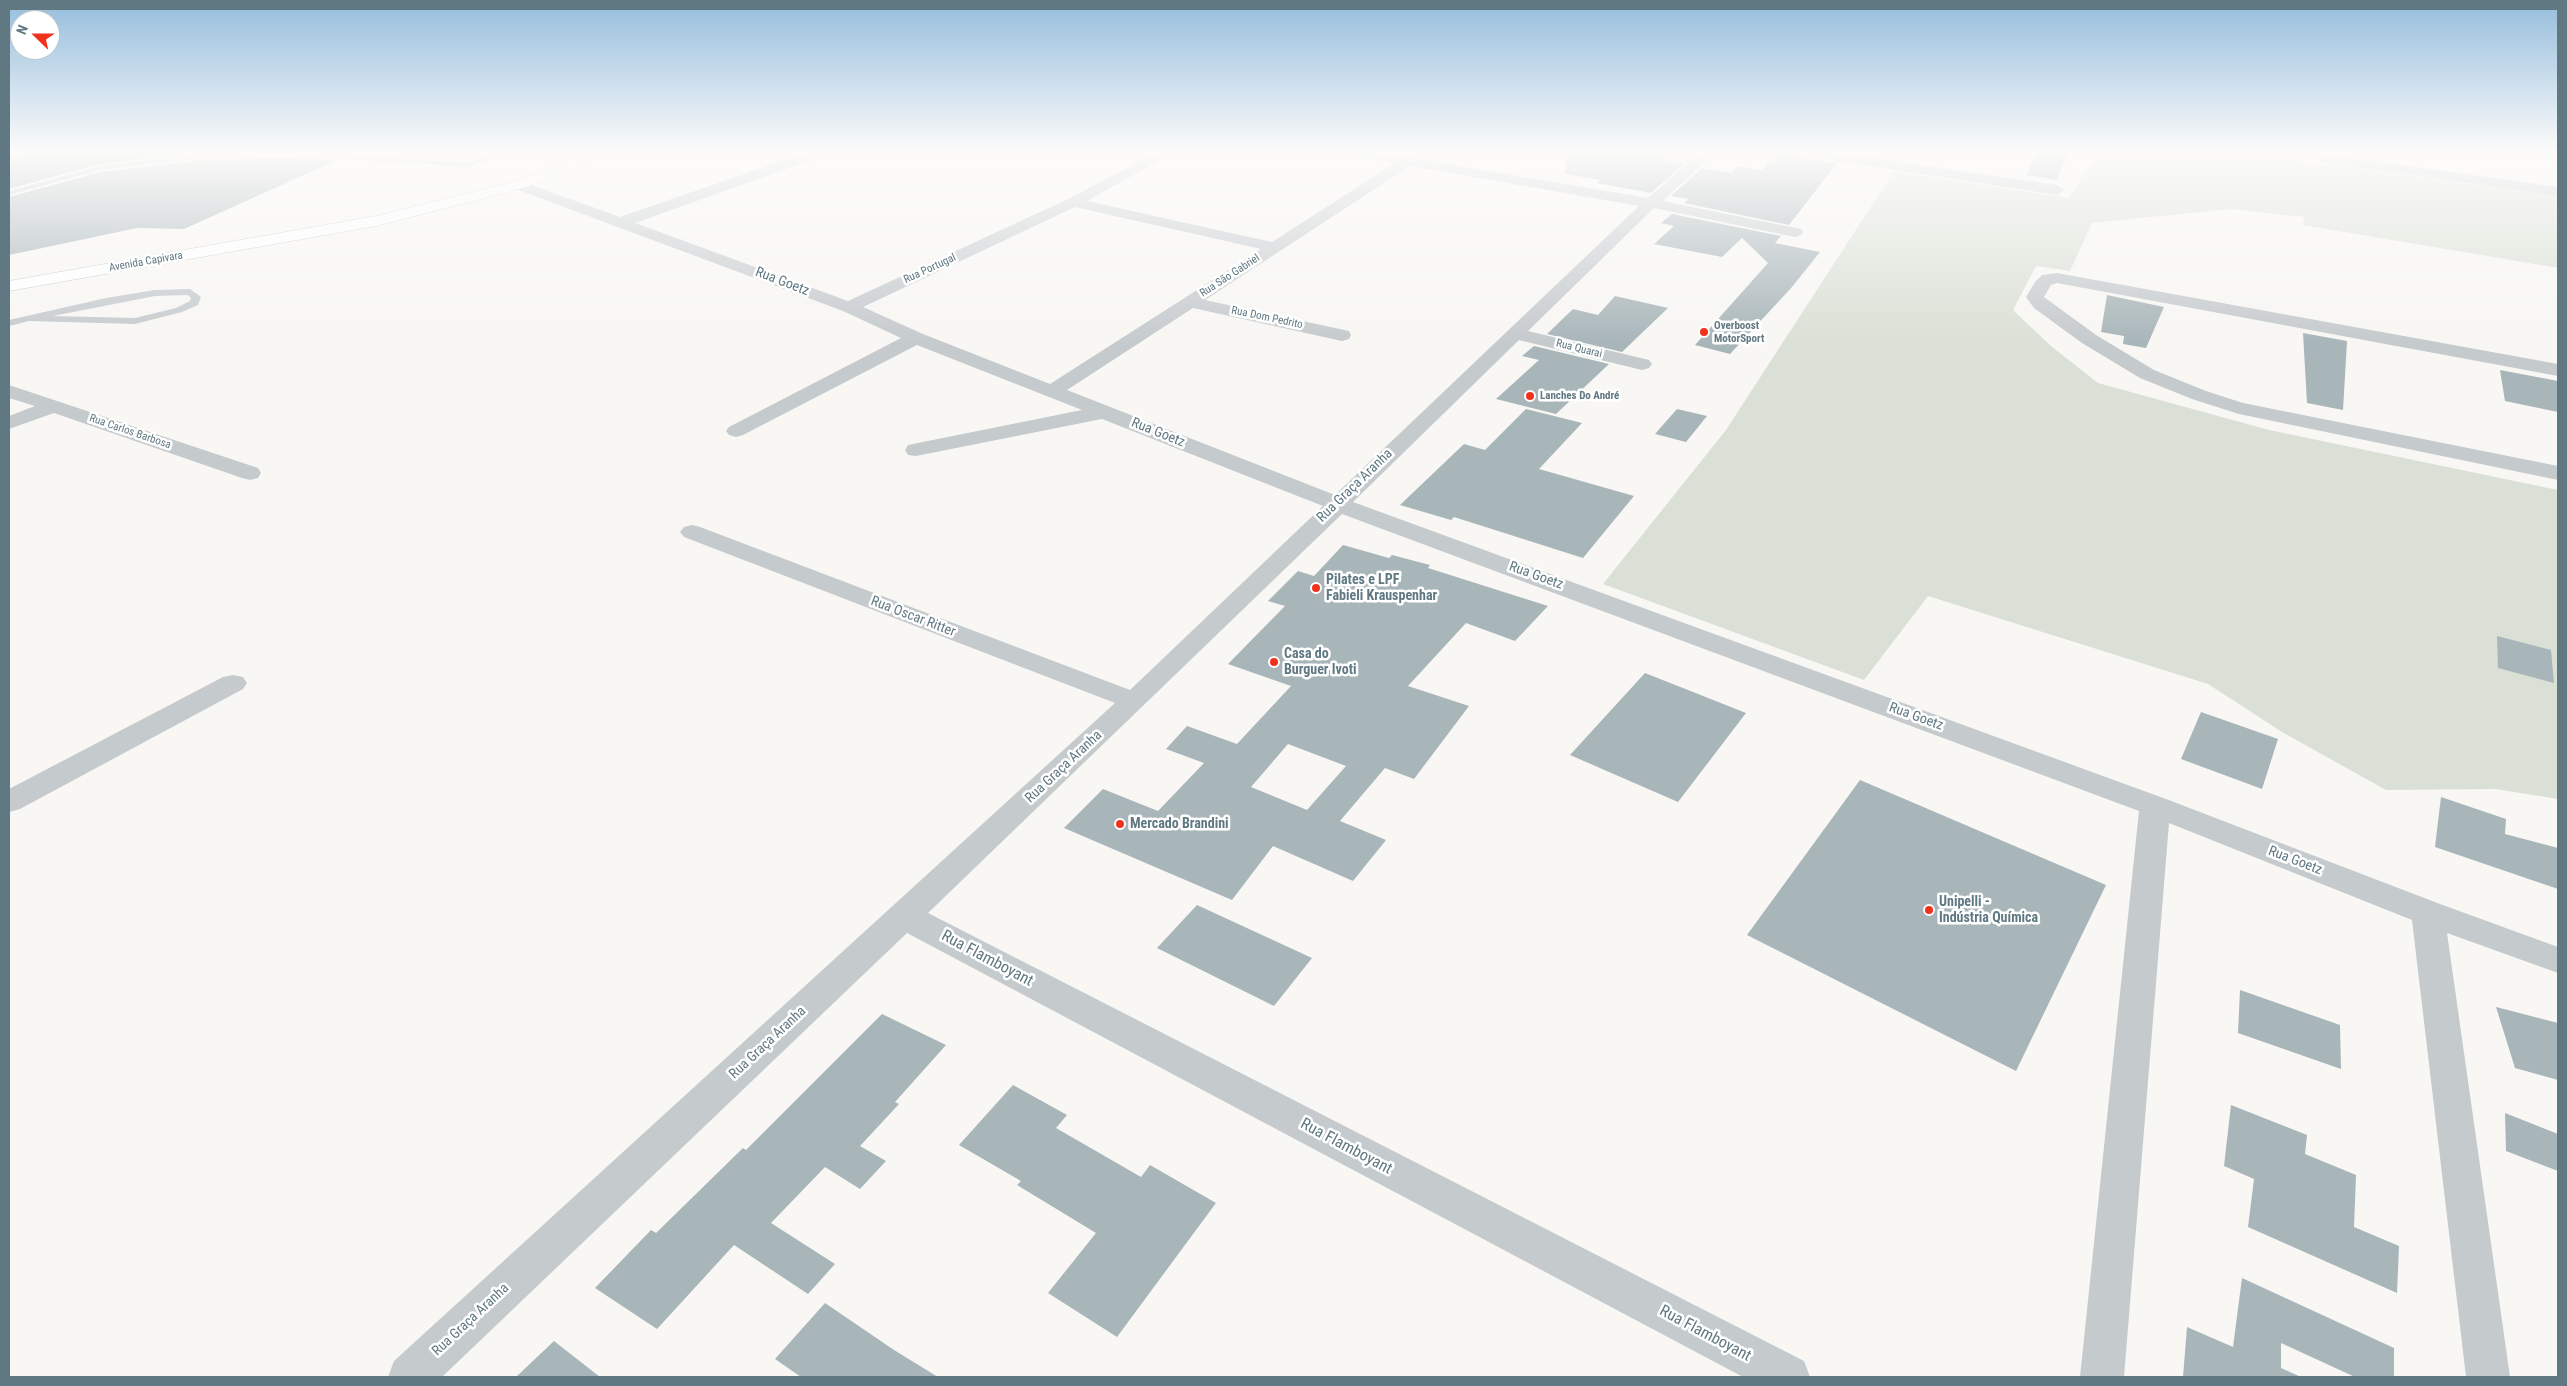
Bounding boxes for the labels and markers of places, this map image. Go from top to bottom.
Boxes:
place label: Overboost MotorSport [1714,319,1764,345]
marker: Overboost MotorSport [1698,326,1710,338]
place label: Lanches Do André [1540,389,1619,403]
marker: Lanches Do André [1524,390,1536,402]
place label: Pilates e LPF Fabieli Krauspenhar [1326,572,1437,604]
marker: Pilates e LPF Fabieli Krauspenhar [1310,582,1322,594]
place label: Casa do Burguer Ivoti [1284,646,1356,679]
marker: Casa do Burguer Ivoti [1268,656,1280,668]
place label: Mercado Brandini [1130,816,1229,832]
marker: Mercado Brandini [1114,818,1126,830]
place label: Unipelli - Indústria Química [1939,894,2038,926]
marker: Unipelli - Indústria Química [1923,904,1935,916]

